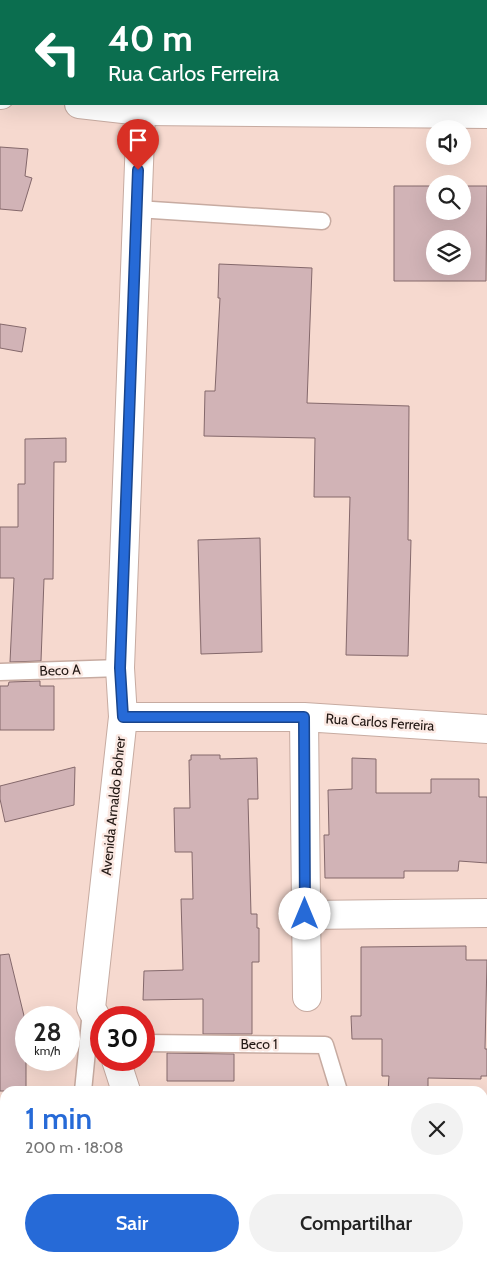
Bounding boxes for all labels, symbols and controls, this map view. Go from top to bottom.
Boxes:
text: 40 m [108,17,193,60]
icon: left [25,20,90,85]
text: Rua Carlos Ferreira [108,60,279,87]
pin [117,119,159,170]
map controls [426,120,471,275]
button: sound [426,120,471,165]
icon: arrive [124,126,152,154]
button: search [426,175,471,220]
button: layers [426,230,471,275]
street label: Beco A [39,660,81,680]
street label: Rua Carlos Ferreira [325,709,435,735]
street label: Avenida Arnaldo Bohrer [97,735,129,876]
position arrow [278,887,330,939]
speed limit sign: 30 [90,1006,155,1071]
text: 28 [33,1017,62,1047]
street label: Beco 1 [240,1035,278,1053]
text: km/h [34,1043,61,1058]
text: 1 min [25,1100,92,1137]
button: close [411,1103,463,1155]
text: 200 m · 18:08 [25,1138,123,1157]
button: Sair [25,1194,239,1252]
button: Compartilhar [249,1194,463,1252]

